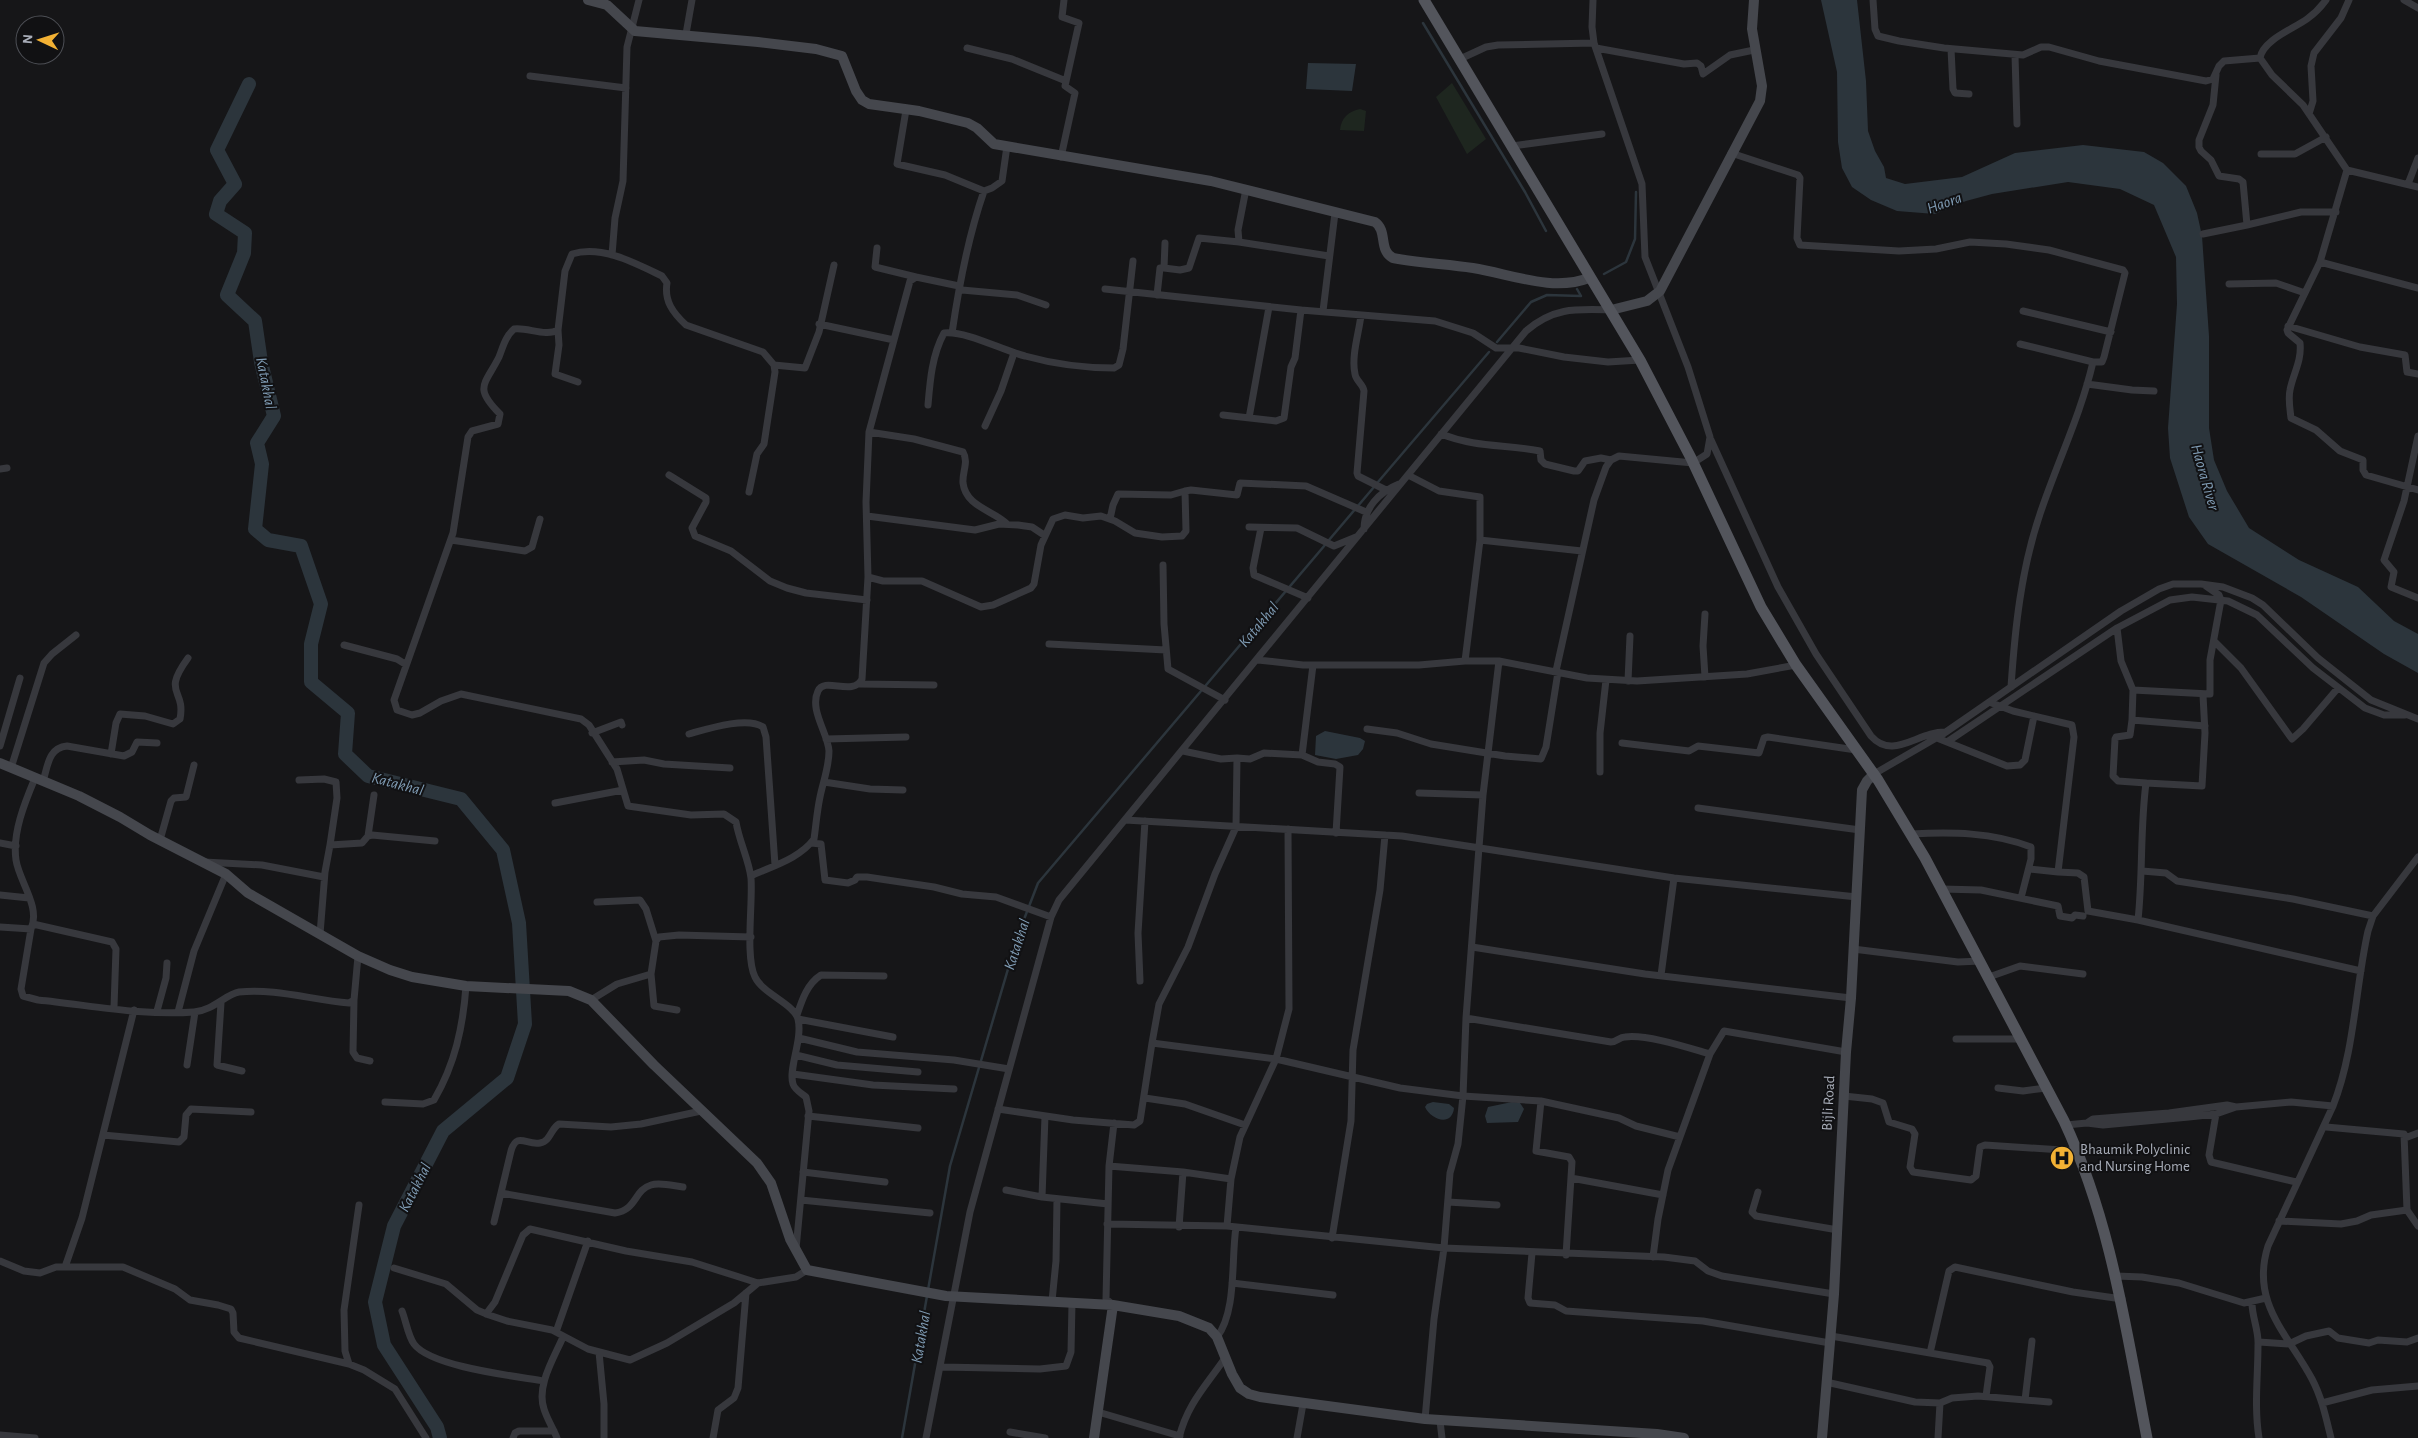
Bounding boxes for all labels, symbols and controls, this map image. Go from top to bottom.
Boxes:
north arrow [15,15,65,65]
text: N [21,34,35,45]
water label: Haora [1925,189,1964,217]
water label: Katakhal [253,356,279,411]
water label: Haora River [2188,443,2222,513]
water label: Katakhal [1236,599,1282,650]
water label: Katakhal [370,769,425,799]
water label: Katakhal [1001,917,1033,972]
street label: Bijli Road [1820,1075,1837,1131]
place label: Bhaumik Polyclinic and Nursing Home [2080,1142,2190,1174]
hospital icon: Bhaumik Polyclinic and Nursing Home [2049,1145,2075,1171]
water label: Katakhal [396,1160,434,1215]
water label: Katakhal [909,1310,933,1365]

